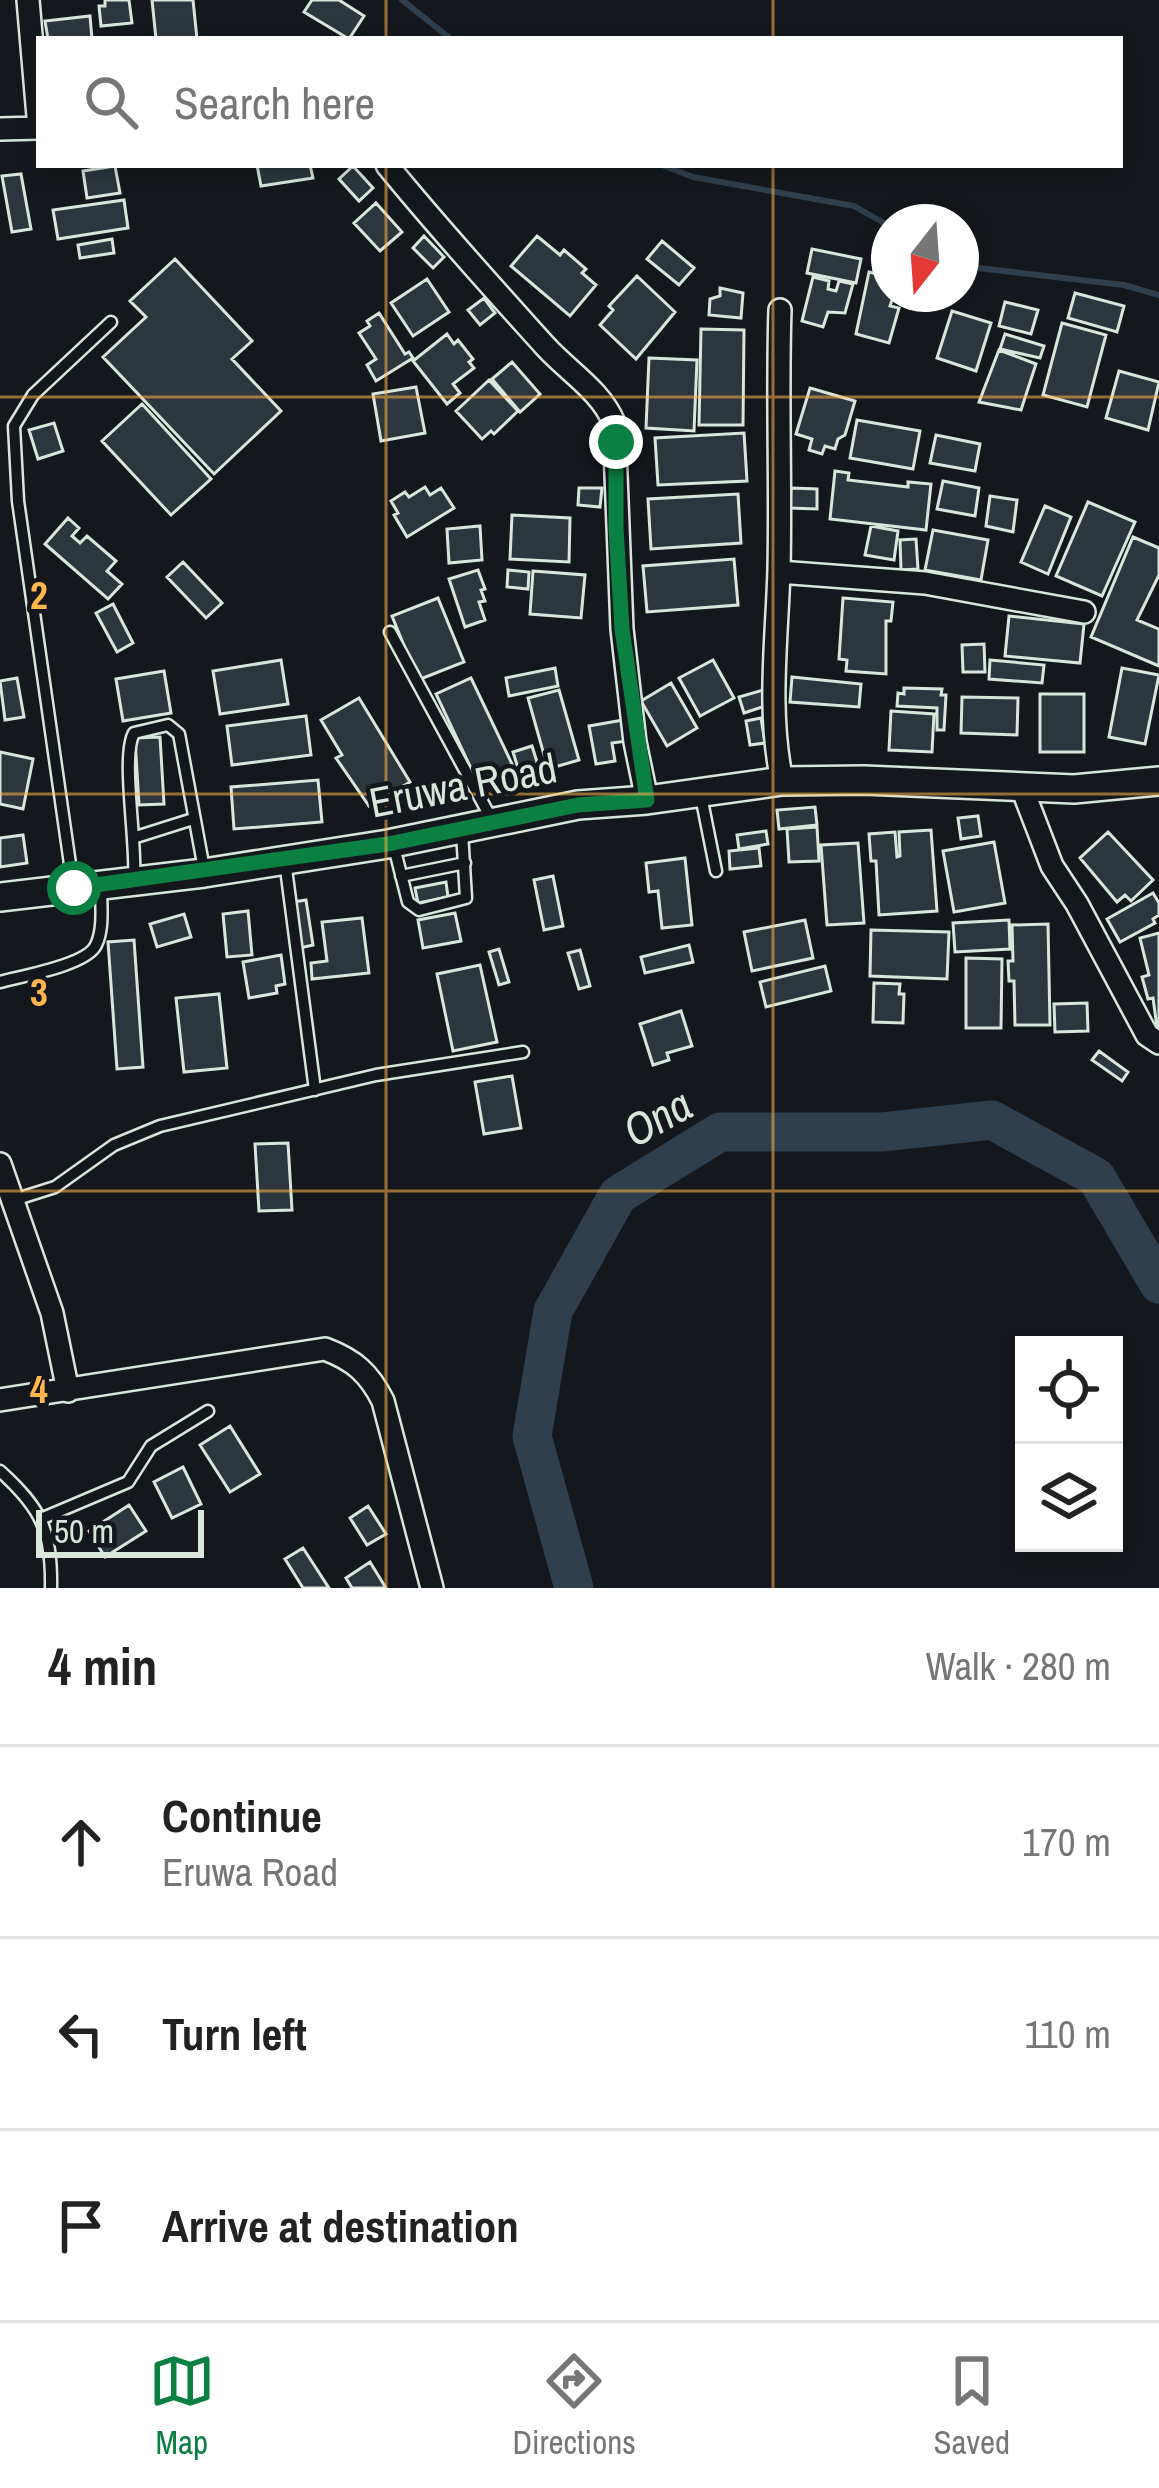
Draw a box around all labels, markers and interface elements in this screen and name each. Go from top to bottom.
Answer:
search box [36,36,1123,168]
icon: search [78,69,144,135]
text: Search here [174,72,375,133]
north arrow [871,204,979,312]
route end [589,415,643,469]
text: 2 [30,569,48,621]
street label: Eruwa Road [365,739,561,831]
route start [47,861,101,915]
text: 3 [30,966,48,1018]
water label: Ona [612,1073,702,1161]
map controls [1015,1336,1123,1552]
button: locate [1015,1336,1123,1444]
text: 4 [30,1363,48,1415]
button: layers [1015,1444,1123,1552]
scale bar [36,1504,204,1557]
text: 50 m [54,1509,114,1553]
text: 4 min [48,1632,157,1701]
text: Walk · 280 m [926,1640,1111,1692]
text: Continue [162,1785,322,1846]
icon: ahead [48,1809,114,1875]
text: 170 m [1022,1816,1111,1868]
text: Eruwa Road [162,1846,338,1898]
icon: left [48,2001,114,2067]
text: Turn left [162,2003,307,2064]
text: 110 m [1024,2008,1111,2060]
icon: arrive [48,2193,114,2259]
text: Arrive at destination [162,2195,519,2256]
tab: Map [149,2348,215,2464]
tab: Directions [512,2348,636,2464]
tab: Saved [933,2348,1010,2464]

